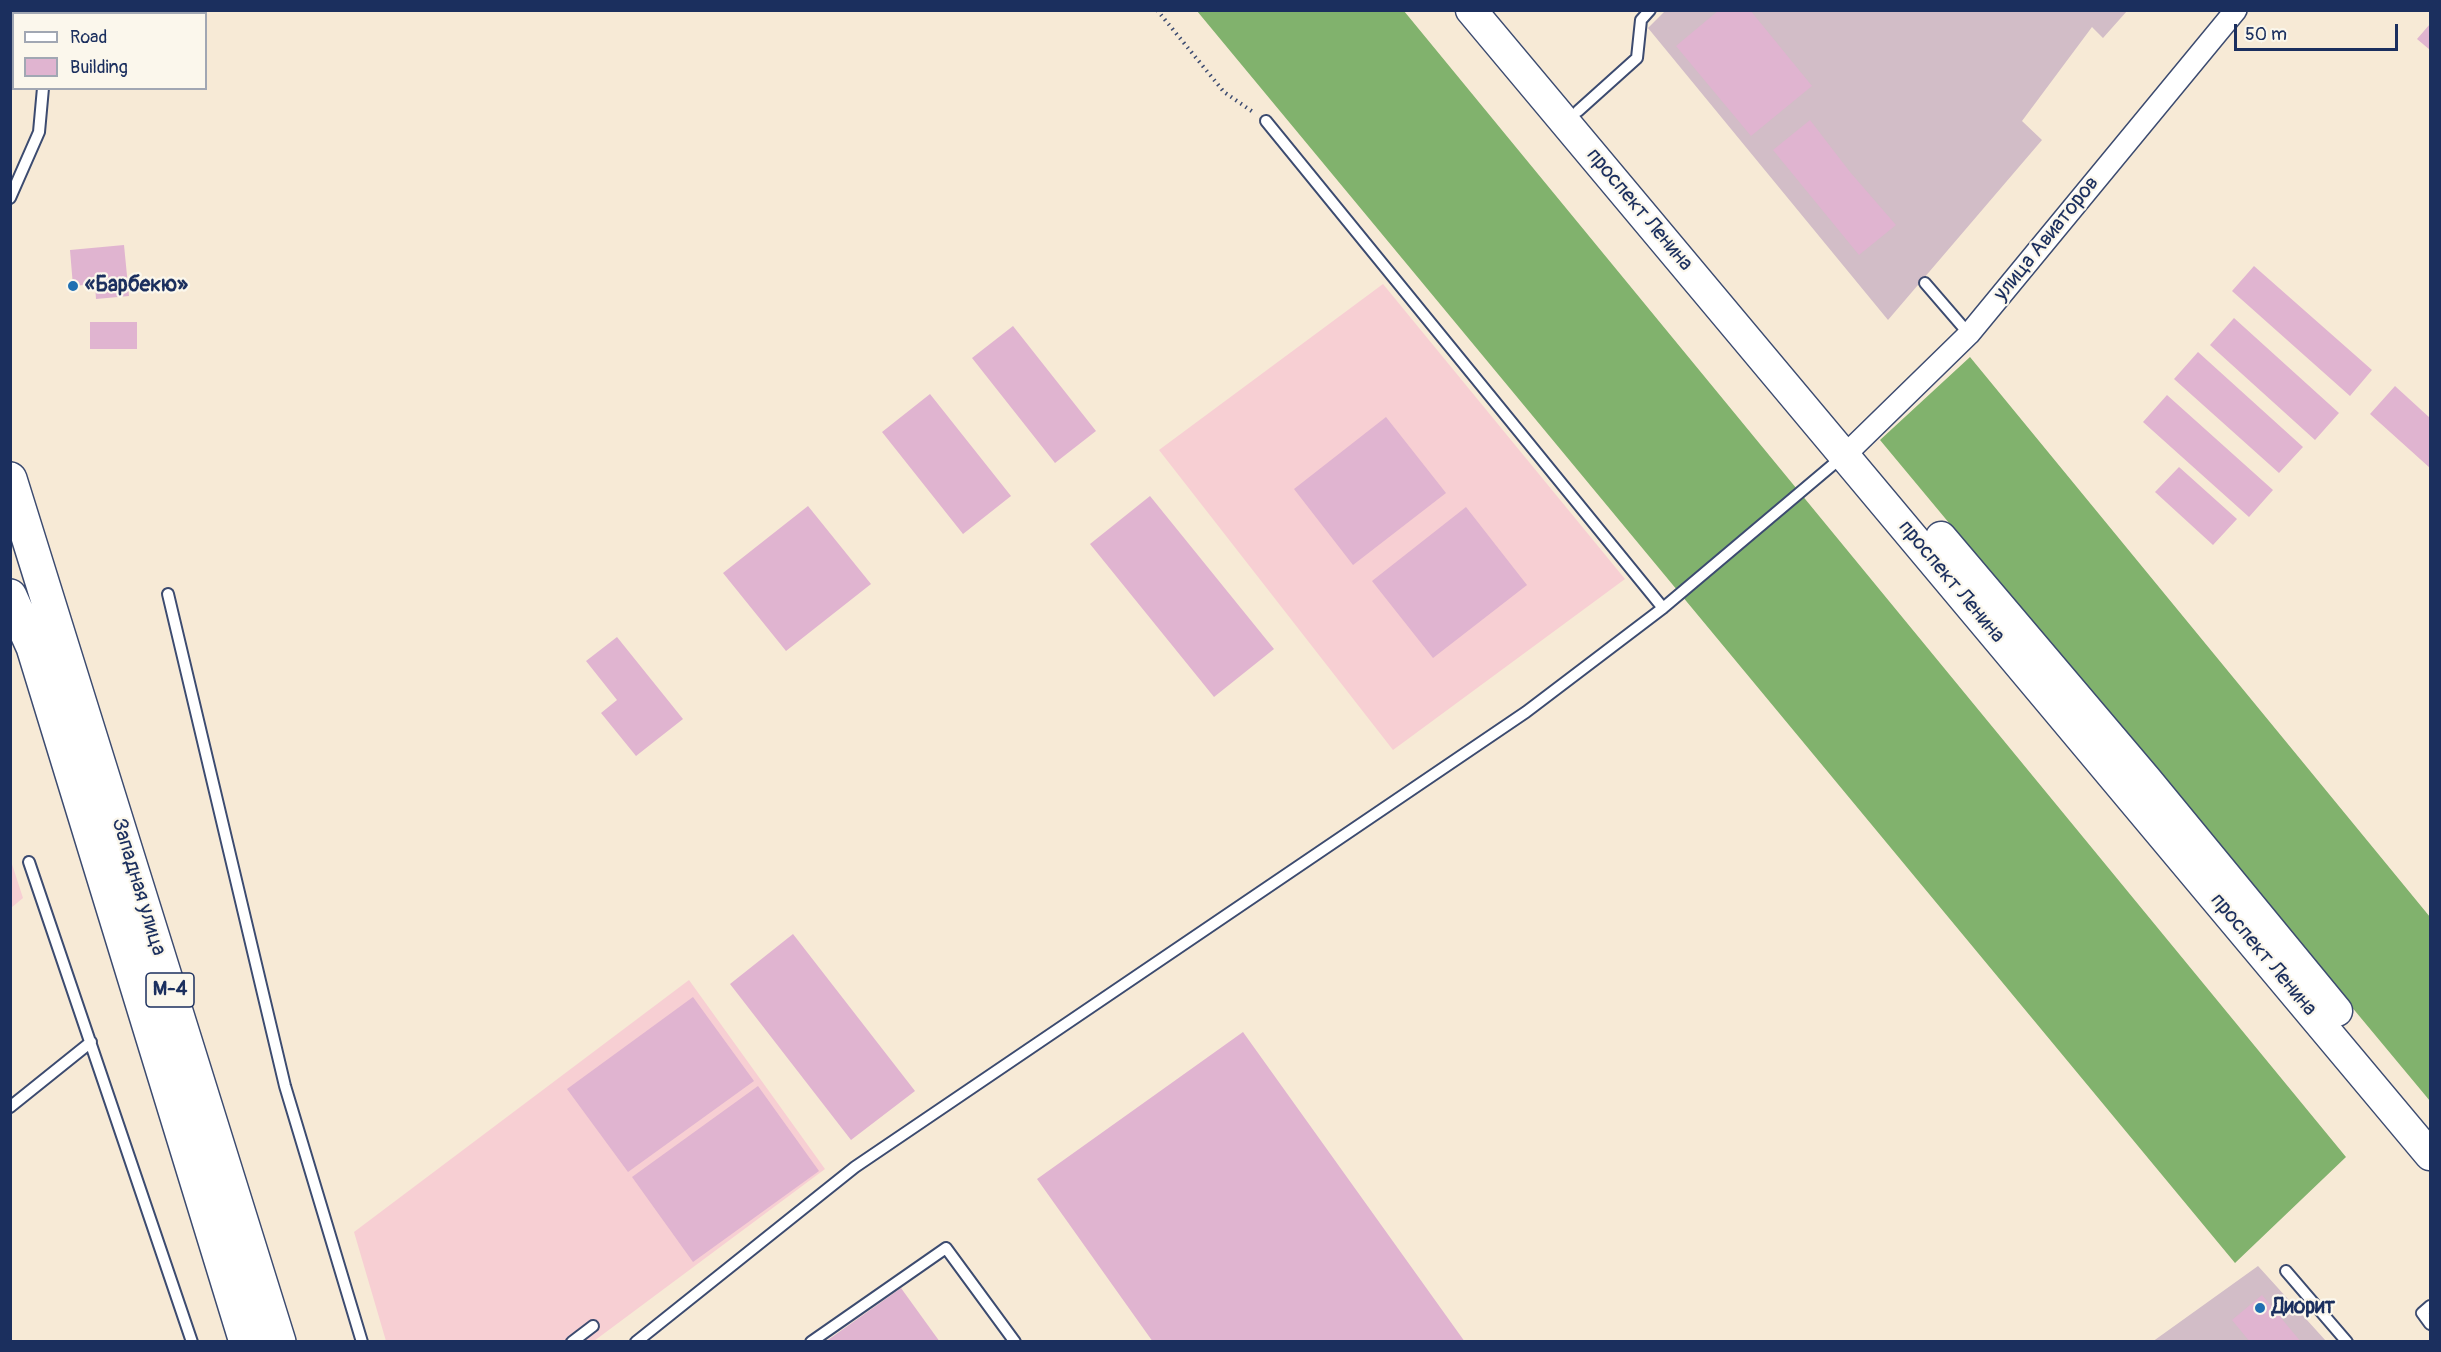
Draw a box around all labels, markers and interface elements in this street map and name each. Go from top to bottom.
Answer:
legend [12,12,207,90]
scale bar [2237,12,2400,50]
text: 50 m [2245,23,2287,46]
text: Road [70,26,107,49]
text: Building [70,56,128,79]
street label: проспект Ленина [1580,143,1698,277]
street label: улица Авиаторов [1989,172,2105,306]
place label: «Барбекю» [85,273,188,299]
marker: «Барбекю» [66,279,80,293]
street label: проспект Ленина [1892,515,2010,649]
street label: Западная улица [105,815,171,959]
street label: проспект Ленина [2204,888,2322,1022]
road number: М-4 [146,973,194,1007]
place label: Диорит [2272,1295,2335,1321]
marker: Диорит [2253,1301,2267,1315]

